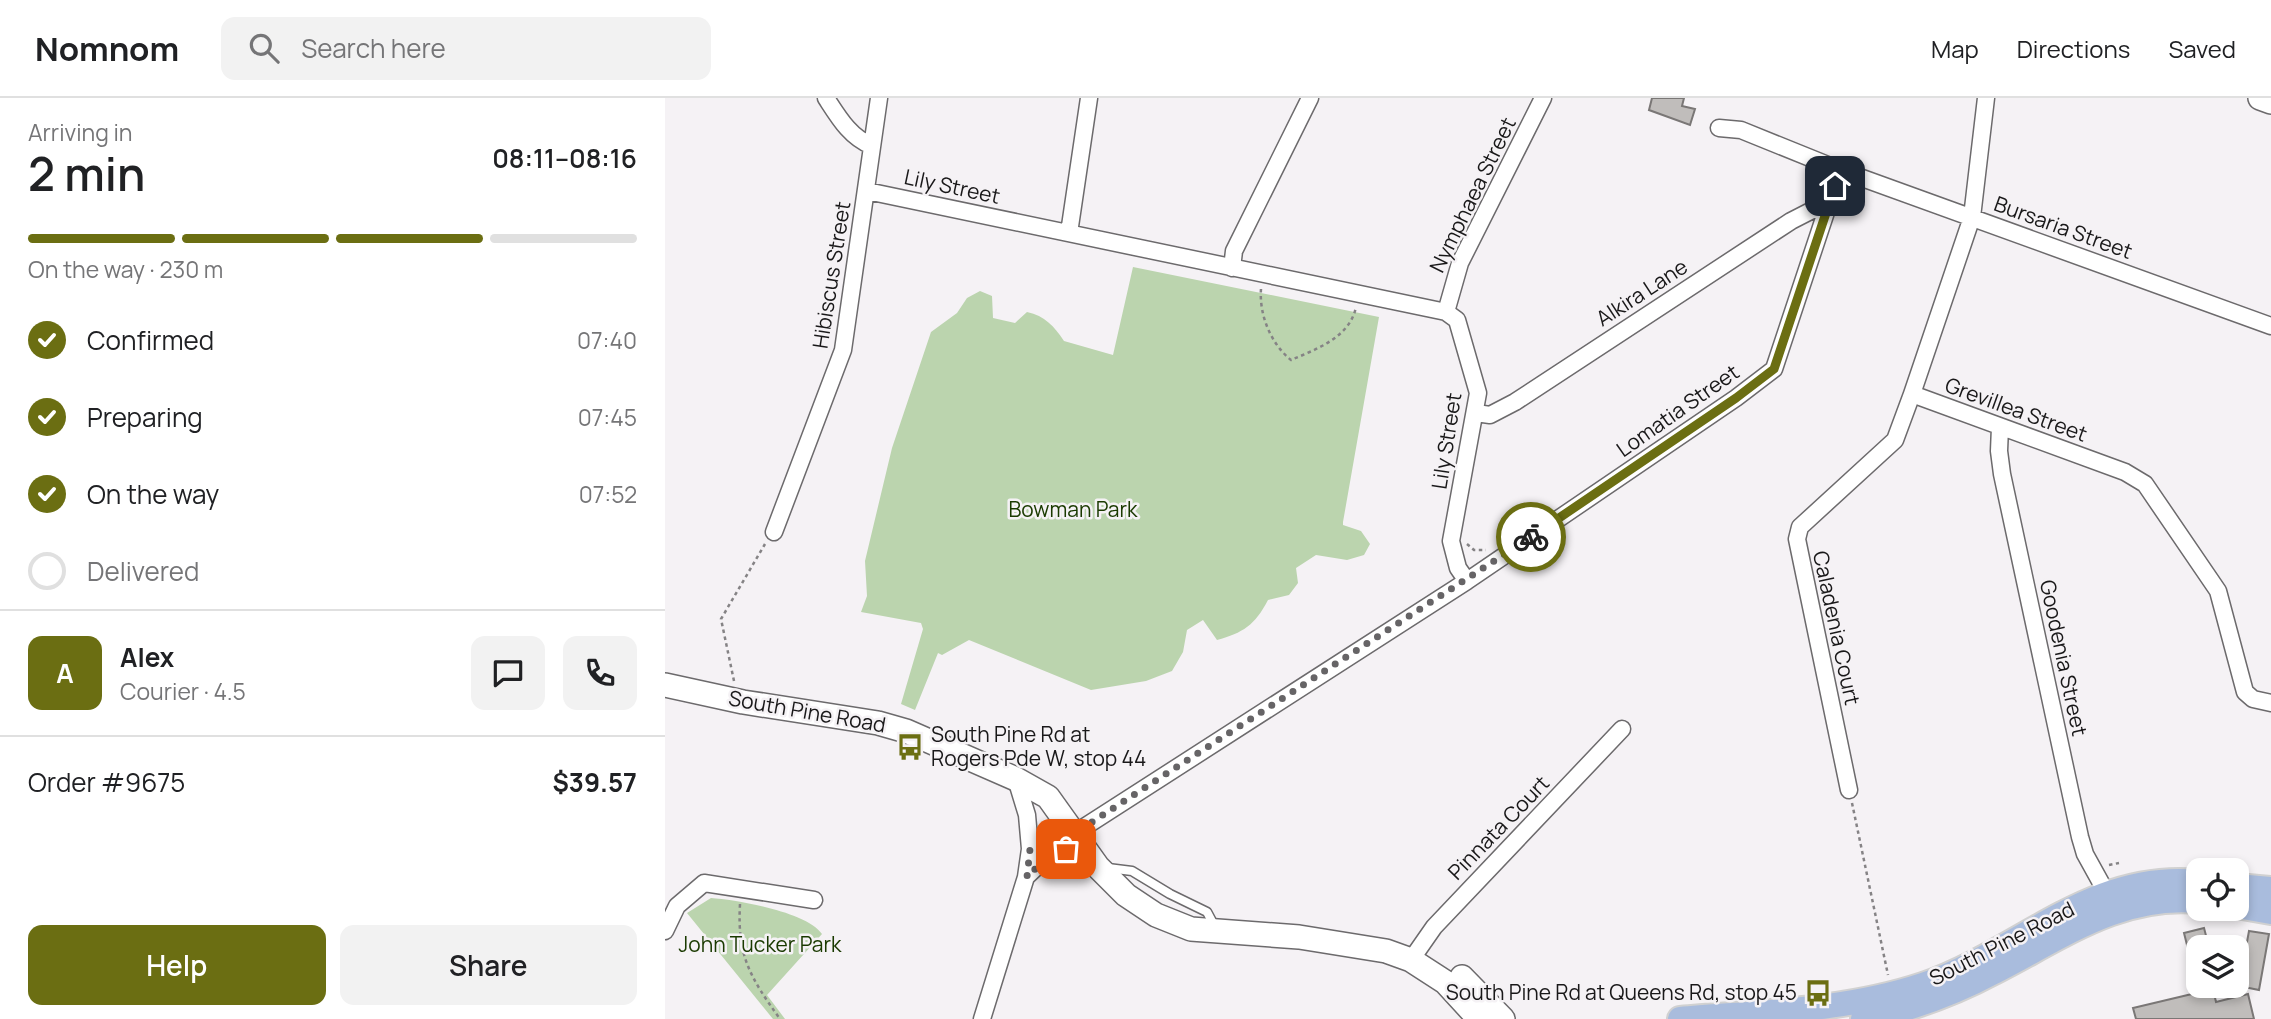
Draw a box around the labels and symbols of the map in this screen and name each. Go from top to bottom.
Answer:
street label: Nymphaea Street [1422,112,1522,277]
pin [1805,156,1865,216]
street label: Lily Street [902,162,1003,210]
street label: Bursaria Street [1990,189,2136,265]
street label: Hibiscus Street [806,199,856,350]
street label: Alkira Lane [1590,252,1693,332]
street label: Lomatia Street [1611,358,1744,463]
street label: Grevillea Street [1942,370,2091,448]
street label: Lily Street [1425,391,1467,491]
park label: Bowman Park [1009,495,1138,523]
courier [1496,502,1566,572]
street label: Caladenia Court [1807,548,1867,707]
street label: Goodenia Street [2034,577,2094,738]
street label: South Pine Road [726,683,888,739]
place label: South Pine Rd at Rogers Pde W, stop 44 [931,720,1146,772]
bus stop icon: South Pine Rd at Rogers Pde W, stop 44 [895,732,925,762]
street label: Pinnata Court [1442,769,1555,885]
pin [1036,819,1096,879]
street label: South Pine Road [1924,895,2079,992]
park label: John Tucker Park [679,930,842,958]
place label: South Pine Rd at Queens Rd, stop 45 [1446,978,1797,1006]
bus stop icon: South Pine Rd at Queens Rd, stop 45 [1803,978,1833,1008]

